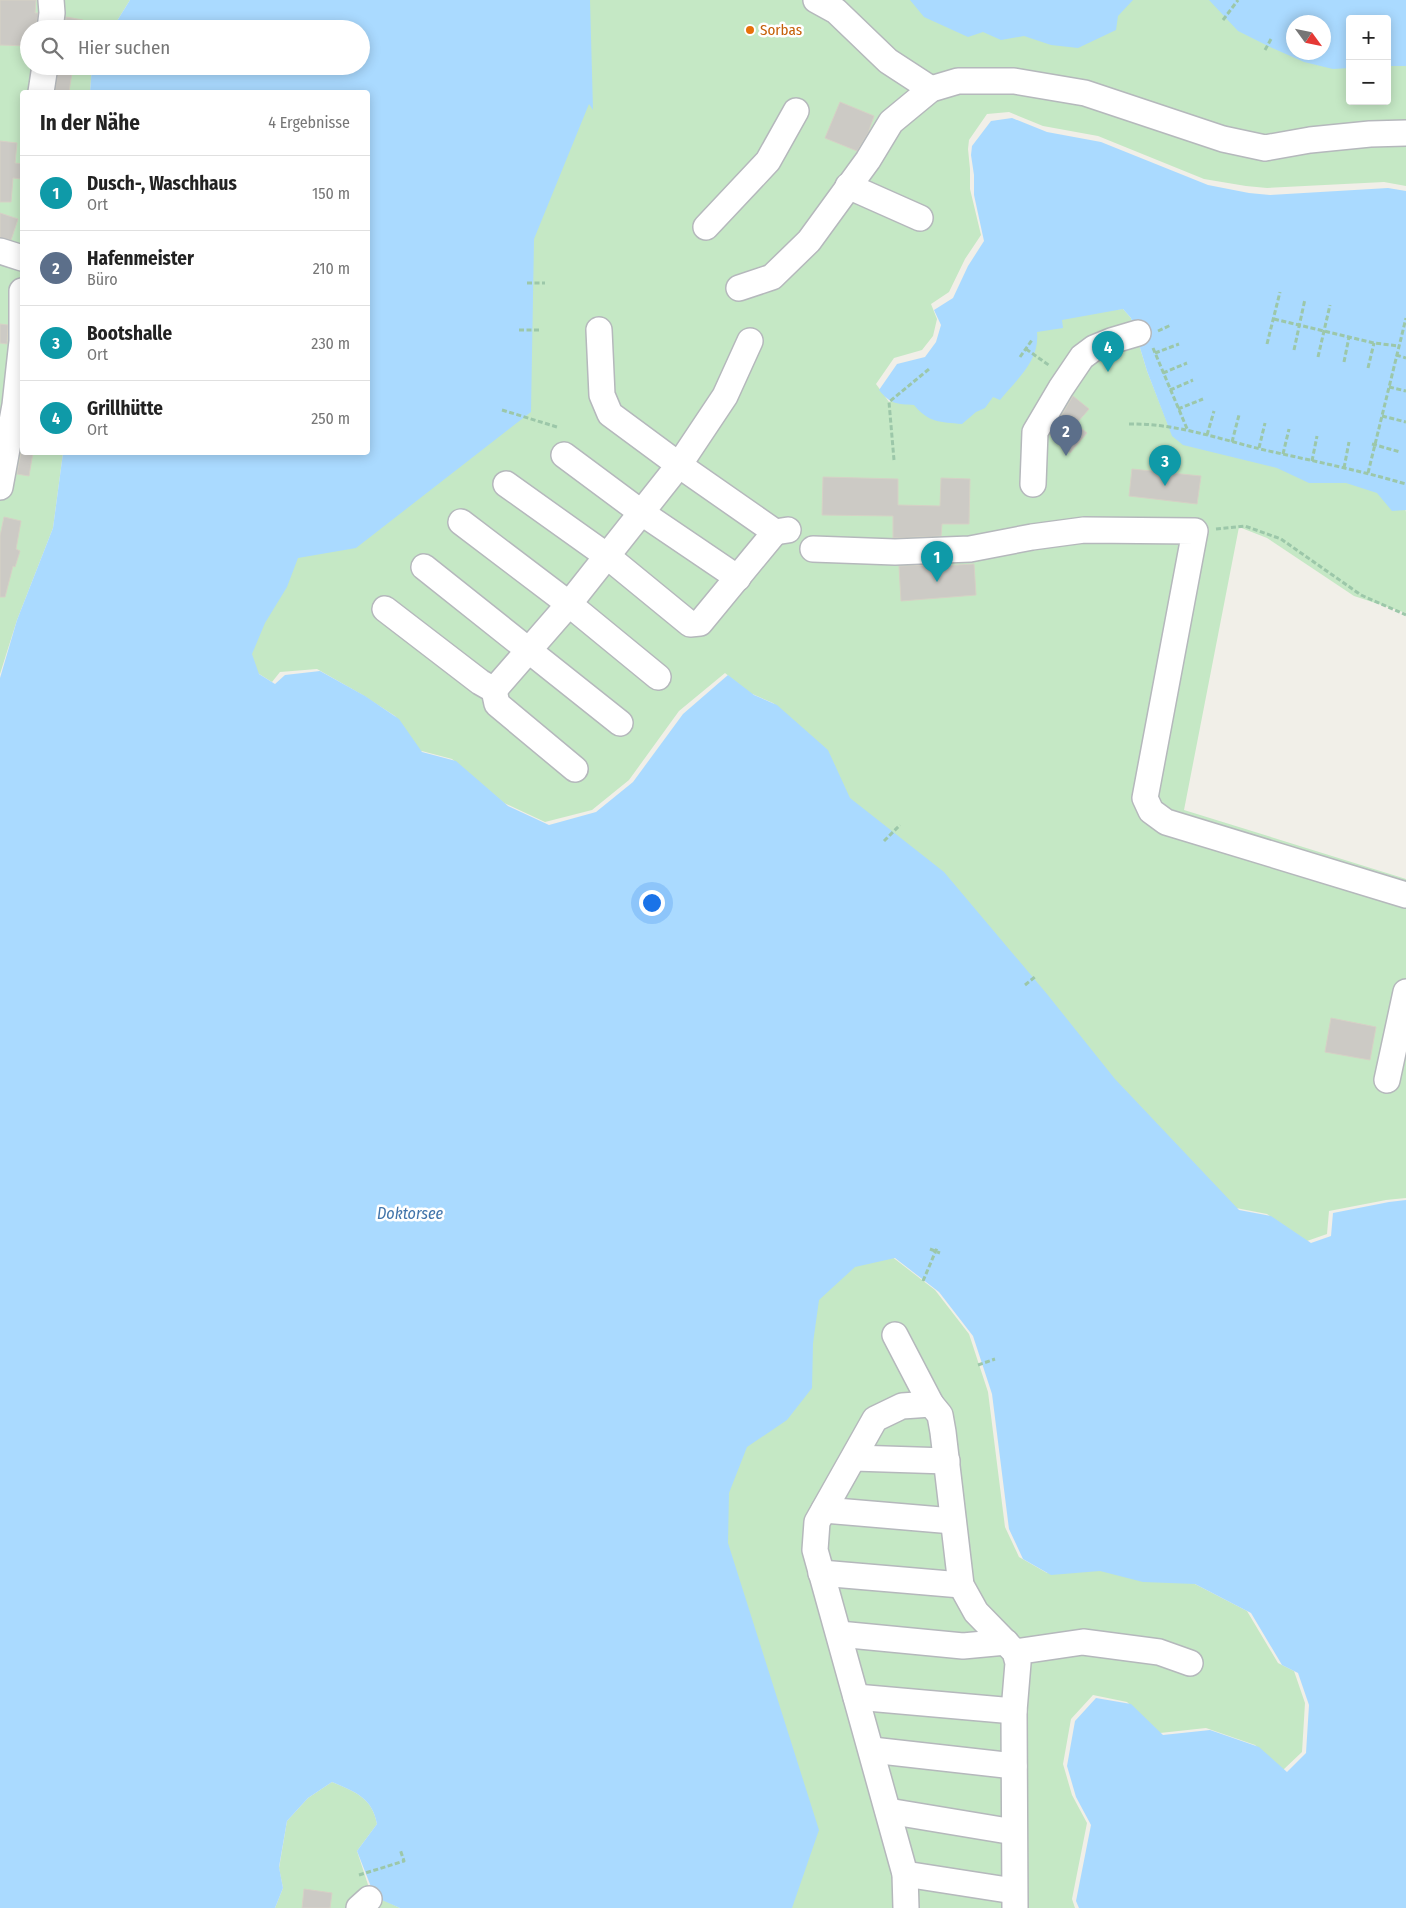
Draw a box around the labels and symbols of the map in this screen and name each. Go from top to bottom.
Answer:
north arrow [1286,15,1331,60]
place label: Sorbas [760,21,802,39]
marker: Sorbas [744,24,756,36]
pin: 4 [1092,331,1124,372]
pin: 2 [1050,415,1082,456]
pin: 3 [1149,445,1181,486]
pin: 1 [921,541,953,582]
your location [639,890,665,916]
water label: Doktorsee [377,1204,443,1223]

